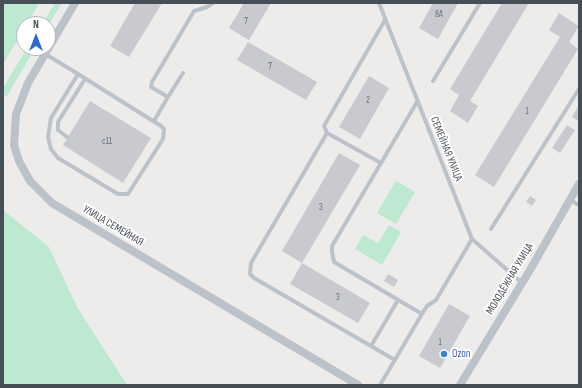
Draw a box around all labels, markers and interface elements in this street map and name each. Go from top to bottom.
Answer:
house number: 8А [435,10,443,20]
north arrow [16,16,56,56]
house number: 7 [244,17,248,27]
text: N [33,18,39,31]
house number: 7 [268,62,272,72]
house number: 2 [366,96,370,106]
house number: 1 [525,107,529,117]
street label: СЕМЕЙНАЯ УЛИЦА [427,115,465,183]
house number: с11 [102,137,112,147]
street label: УЛИЦА СЕМЕЙНАЯ [80,203,146,249]
house number: 3 [319,203,323,213]
street label: МОЛОДЁЖНАЯ УЛИЦА [484,241,536,317]
house number: 3 [336,293,340,303]
house number: 1 [438,338,442,348]
place label: Ozon [452,347,470,361]
marker: Ozon [439,349,449,359]

